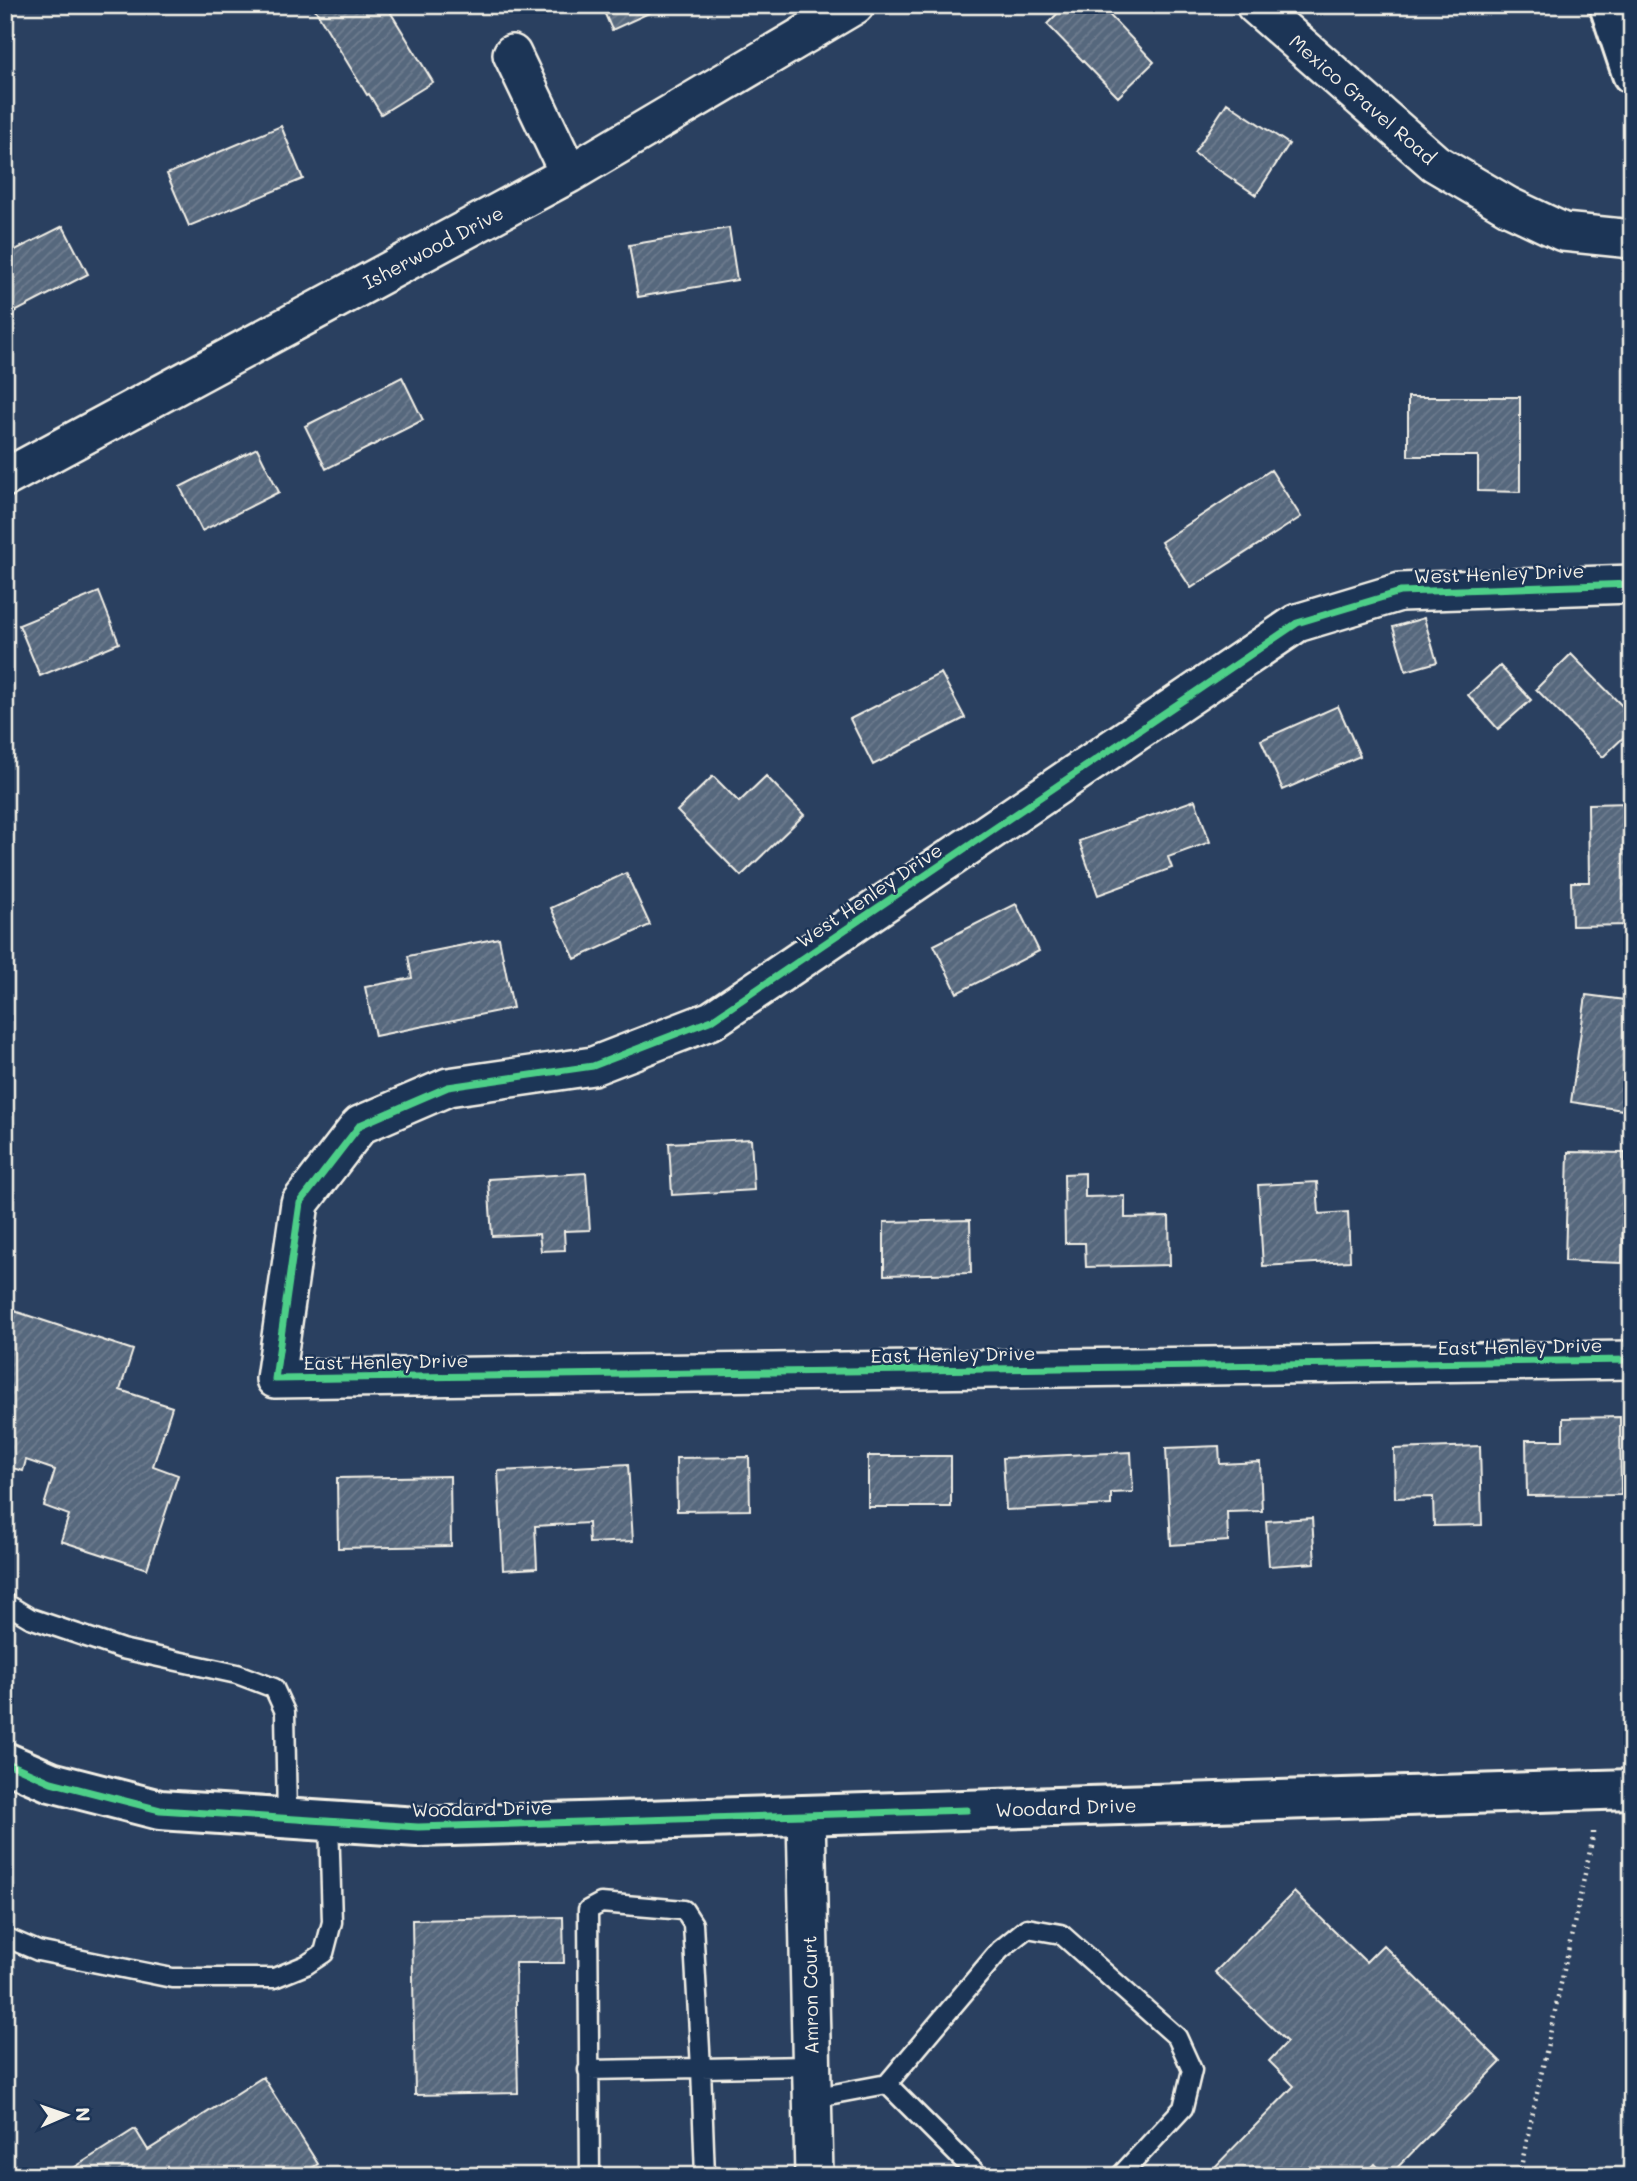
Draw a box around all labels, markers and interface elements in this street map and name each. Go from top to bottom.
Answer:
street label: Mexico Gravel Road [1284,28,1442,170]
street label: Isherwood Drive [359,200,507,294]
street label: West Henley Drive [1413,558,1585,588]
street label: West Henley Drive [791,837,947,953]
street label: East Henley Drive [1437,1332,1603,1360]
street label: East Henley Drive [870,1340,1036,1368]
street label: East Henley Drive [303,1347,469,1375]
street label: Woodard Drive [995,1792,1137,1822]
street label: Woodard Drive [411,1794,553,1822]
street label: Amron Court [796,1935,824,2055]
north arrow [32,2080,102,2150]
text: N [71,2107,96,2122]

